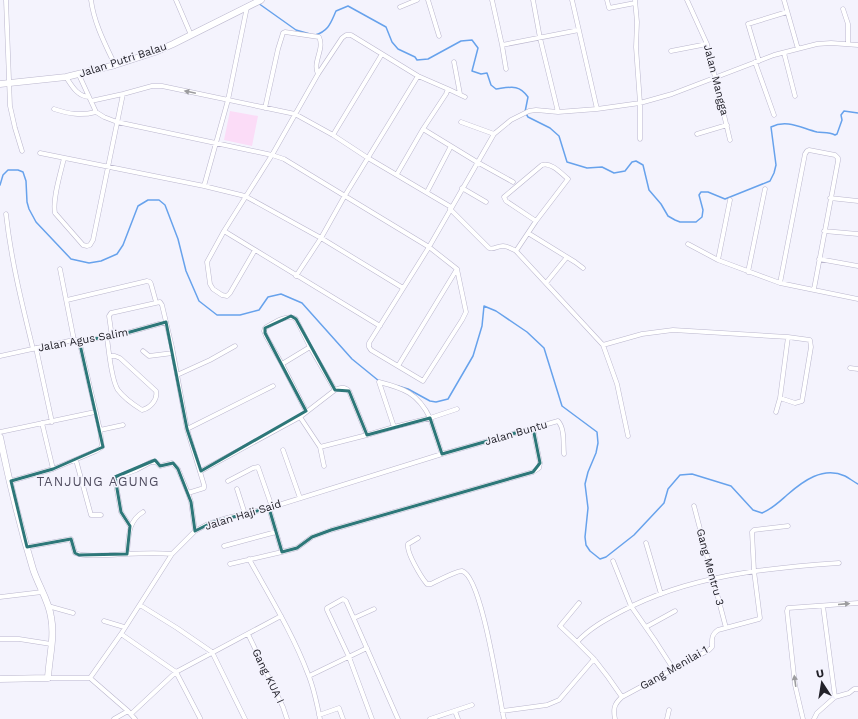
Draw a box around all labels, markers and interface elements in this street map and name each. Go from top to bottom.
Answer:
street label: Jalan Putri Balau [77,40,169,80]
street label: Jalan Mangga [701,43,731,117]
one-way arrow [184,89,196,95]
street label: Jalan Agus Salim [37,326,129,354]
street label: Jalan Buntu [483,418,549,448]
district label: TANJUNG AGUNG [36,474,160,489]
street label: Jalan Haji Said [203,497,283,533]
street label: Gang Mentru 3 [693,527,727,607]
one-way arrow [838,601,850,608]
street label: Gang Menilai 1 [638,643,710,693]
street label: Gang KUA I [249,647,287,705]
north arrow [802,663,842,703]
text: U [815,666,825,681]
one-way arrow [792,675,798,687]

